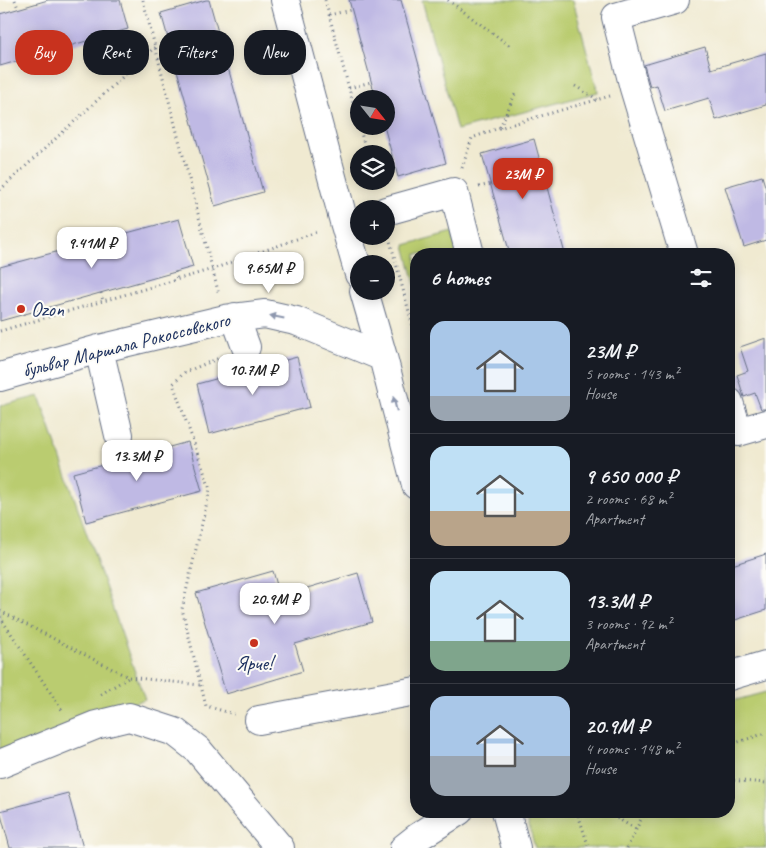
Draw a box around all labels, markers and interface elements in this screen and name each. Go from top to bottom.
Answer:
chip: Buy [15,30,73,75]
chip: Rent [83,30,149,75]
chip: Filters [159,30,234,75]
chip: New [244,30,306,75]
north arrow [350,90,395,135]
map controls [350,90,395,300]
button: layers [350,145,395,190]
pin: 23M ₽ [488,158,558,200]
text: 23M ₽ [504,164,542,184]
button: + [350,200,395,245]
pin: 9.41M ₽ [46,226,138,269]
text: 9.41M ₽ [68,233,116,253]
pin: 9.65M ₽ [223,252,315,294]
button: − [350,255,395,300]
text: 9.65M ₽ [245,258,293,278]
icon: filters [687,264,715,292]
text: 6 homes [430,265,490,291]
place label: Ozon [31,297,65,322]
marker: Ozon [15,303,27,315]
street label: бульвар Маршала Рокоссовского [20,307,233,383]
one-way arrow [269,313,284,321]
text: 23M ₽ [585,338,635,364]
icon: home [470,341,530,401]
pin: 10.7M ₽ [207,354,299,396]
text: 10.7M ₽ [229,360,277,380]
text: 5 rooms · 143 m² [585,364,679,384]
text: House [585,384,616,404]
one-way arrow [391,396,399,411]
pin: 13.3M ₽ [91,440,183,482]
text: 13.3M ₽ [113,446,161,466]
text: 9 650 000 ₽ [585,463,677,489]
icon: home [470,466,530,526]
text: 2 rooms · 68 m² [585,489,671,509]
text: Apartment [585,509,644,529]
pin: 20.9M ₽ [229,582,321,625]
text: 13.3M ₽ [585,588,649,614]
text: 20.9M ₽ [251,589,299,609]
icon: home [470,591,530,651]
text: 3 rooms · 92 m² [585,614,671,634]
text: Apartment [585,634,644,654]
marker: Ярче! [248,637,260,649]
place label: Ярче! [236,651,276,676]
text: 20.9M ₽ [585,713,649,739]
icon: home [470,716,530,776]
text: 4 rooms · 148 m² [585,739,679,759]
text: House [585,759,616,779]

